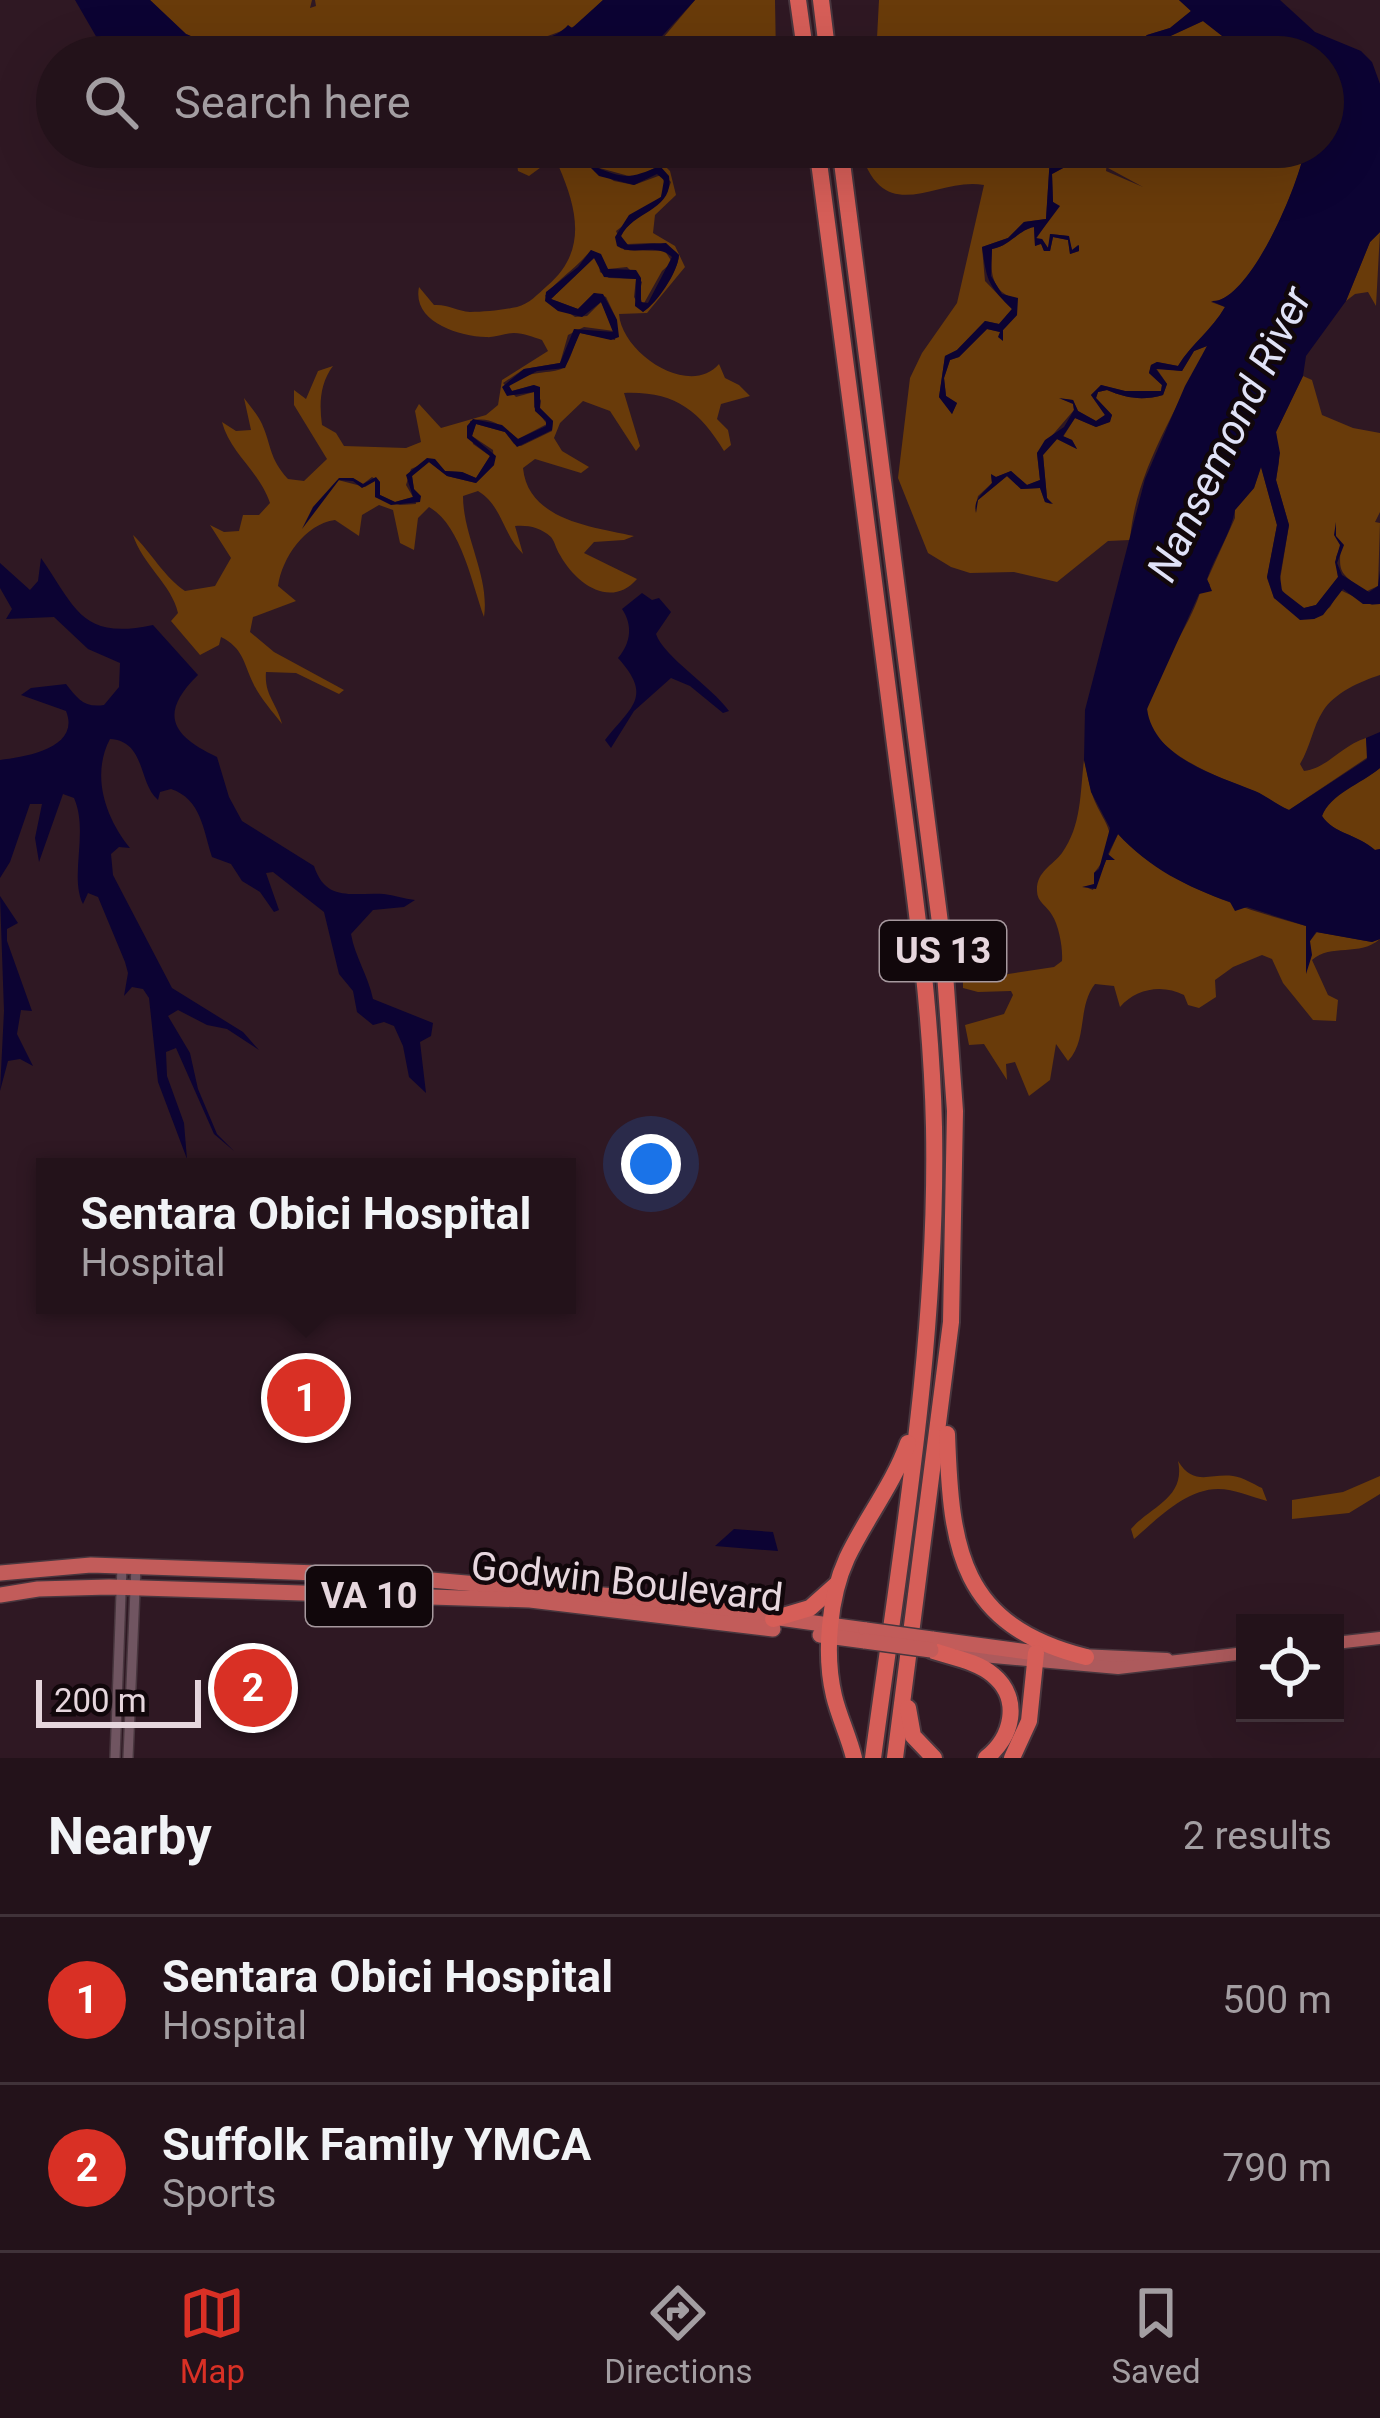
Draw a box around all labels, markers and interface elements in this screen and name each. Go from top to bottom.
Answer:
search box [36,36,1344,168]
icon: search [78,69,144,135]
text: Search here [174,76,411,129]
water label: Nansemond River [1137,278,1322,589]
road number: US 13 [880,921,1006,981]
your location [621,1134,681,1194]
popup [36,1158,576,1314]
text: Sentara Obici Hospital [80,1187,532,1240]
text: Hospital [80,1240,225,1286]
pin: 1 [267,1353,345,1443]
street label: Godwin Boulevard [469,1543,785,1621]
road number: VA 10 [306,1566,432,1626]
map controls [1236,1614,1344,1722]
button: locate [1236,1614,1344,1722]
pin: 2 [214,1643,292,1733]
scale bar [36,1674,201,1727]
text: 200 m [54,1681,147,1720]
text: Nearby [48,1807,212,1866]
text: 2 results [1183,1813,1332,1859]
text: Sentara Obici Hospital [162,1950,613,2003]
text: 1 [76,1977,98,2023]
text: 500 m [1222,1977,1332,2023]
text: Hospital [162,2003,307,2049]
text: Suffolk Family YMCA [162,2118,591,2171]
text: 2 [76,2145,98,2191]
text: 790 m [1222,2145,1332,2191]
text: Sports [162,2171,276,2217]
tab: Map [179,2280,245,2391]
tab: Directions [604,2280,753,2391]
tab: Saved [1111,2280,1201,2391]

